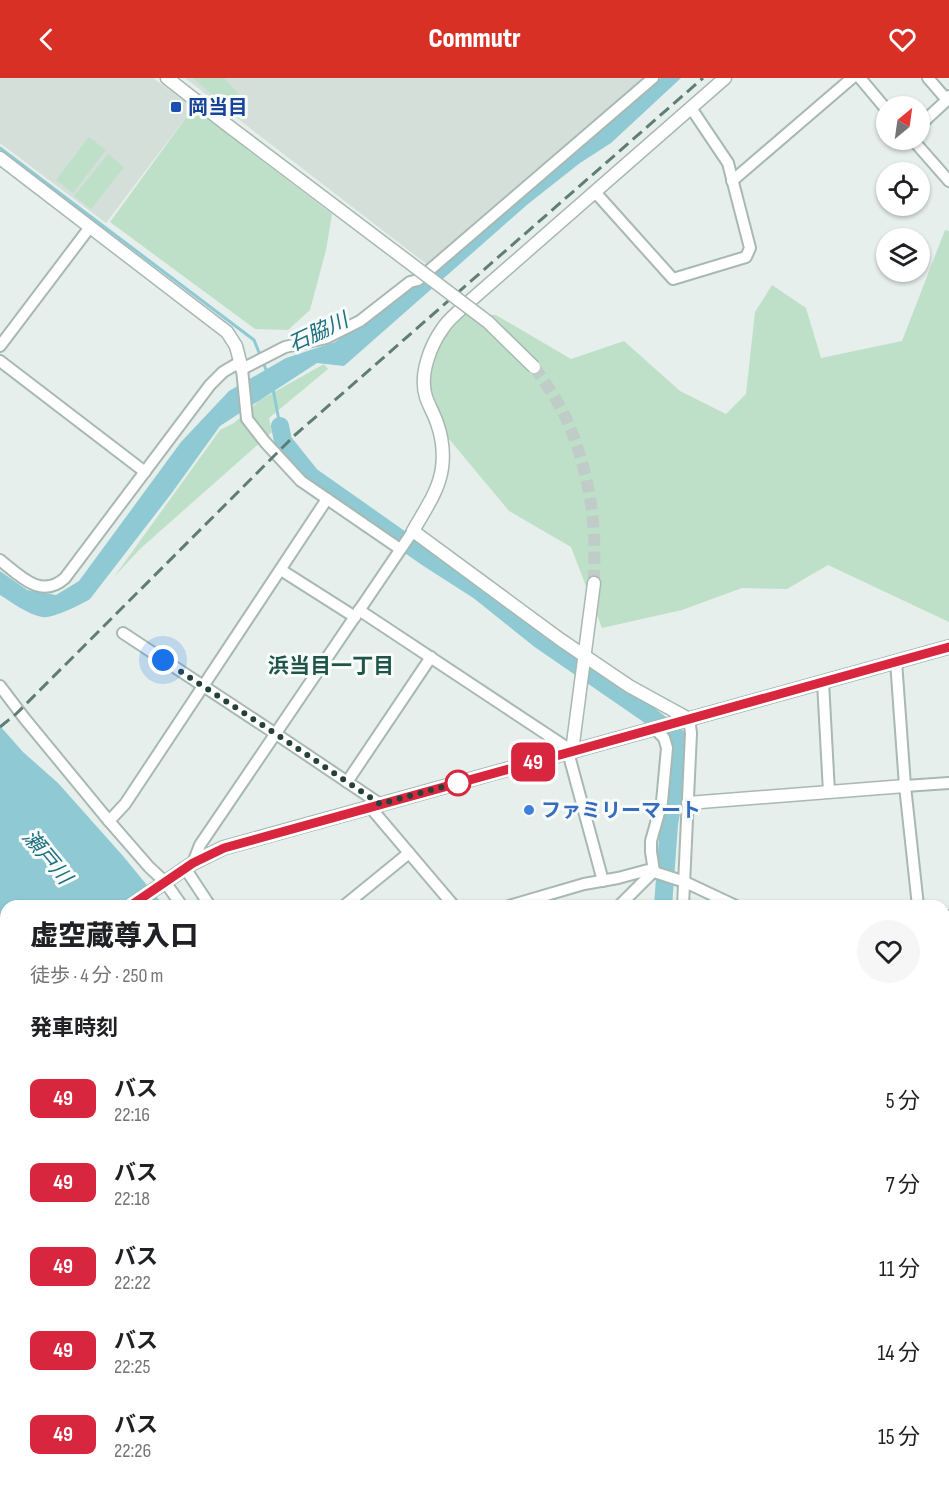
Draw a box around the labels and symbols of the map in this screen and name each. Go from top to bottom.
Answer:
place label: 岡当目 [188,96,248,120]
north arrow [876,96,930,150]
marker: 岡当目 [169,100,183,114]
water label: 石脇川 [284,307,354,357]
your location [148,645,178,675]
district label: 浜当目一丁目 [268,654,394,679]
line badge: 49 [506,742,560,782]
unlabelled marker [445,770,471,796]
place label: ファミリーマート [541,799,701,823]
marker: ファミリーマート [522,803,536,817]
water label: 瀬戸川 [17,825,78,891]

